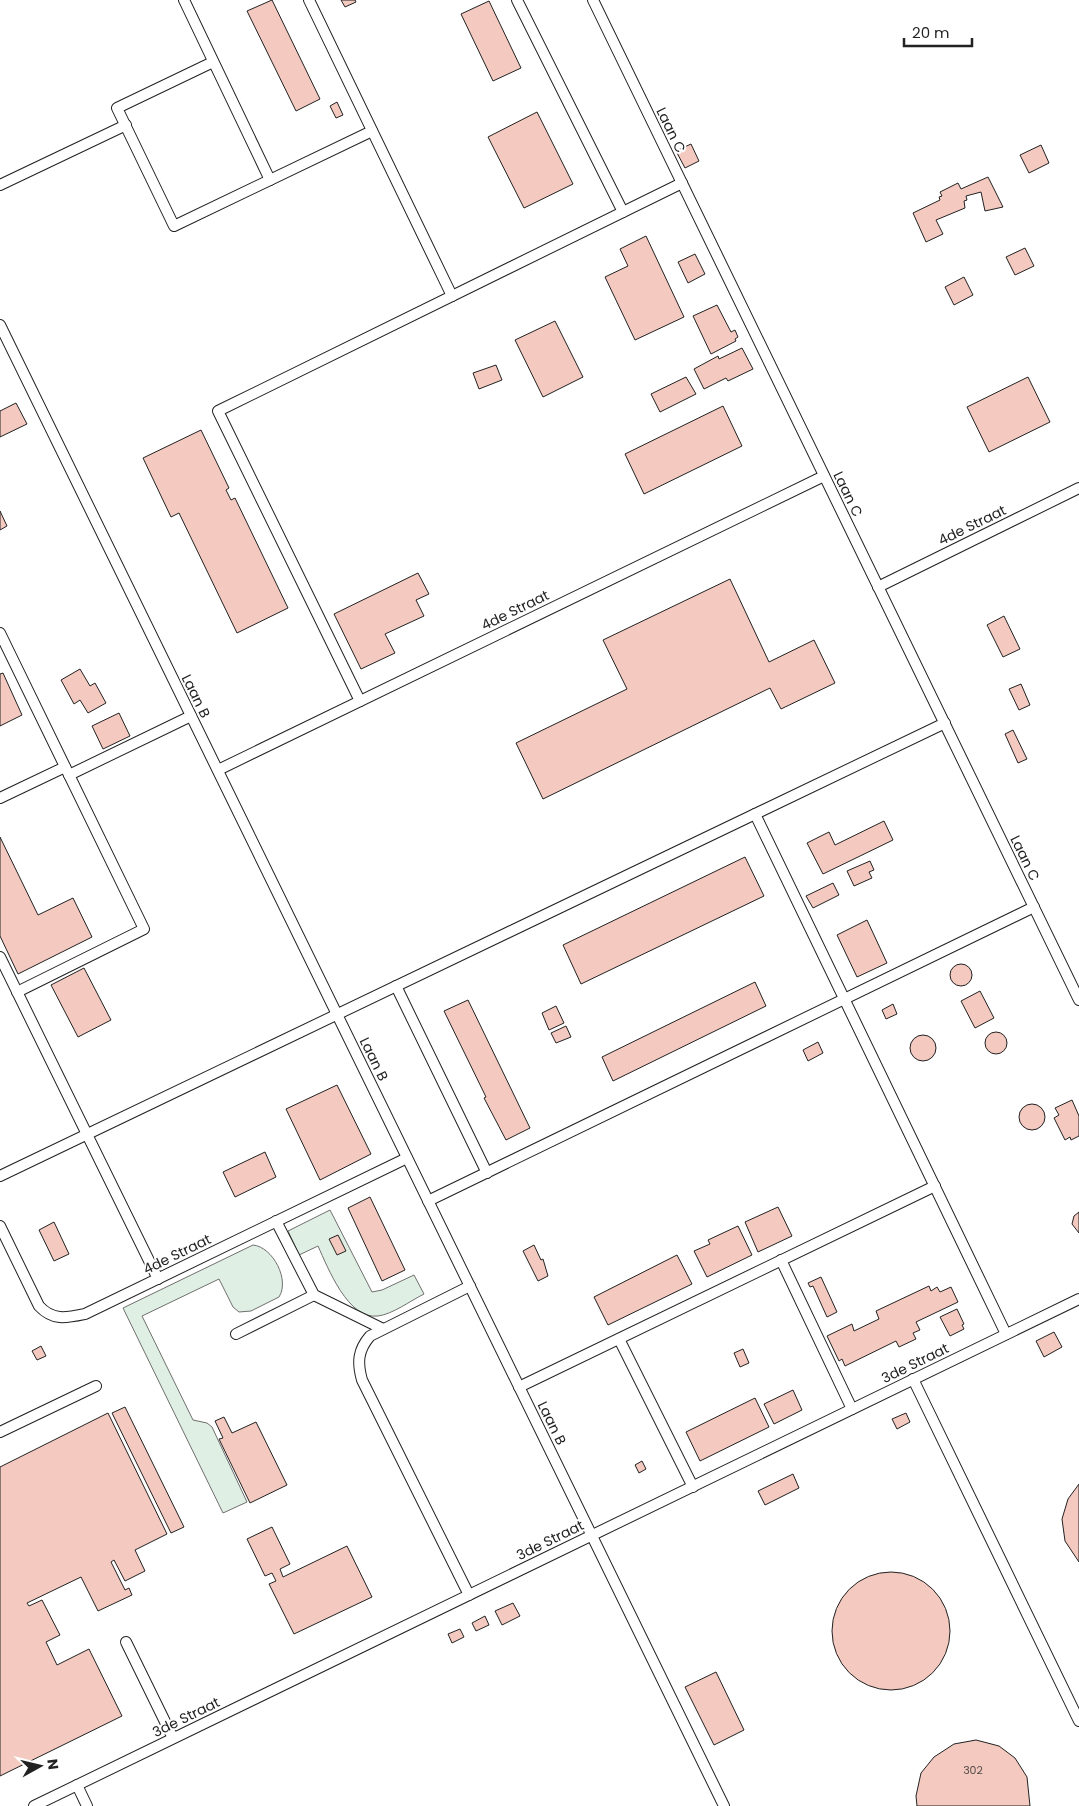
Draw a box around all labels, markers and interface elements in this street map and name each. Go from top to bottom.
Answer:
scale bar [904,15,972,47]
text: 20 m [912,22,950,43]
street label: Laan C [651,104,691,156]
street label: Laan C [828,468,868,520]
street label: 4de Straat [935,500,1009,550]
street label: 4de Straat [478,585,552,635]
street label: Laan B [177,671,215,721]
street label: Laan C [1005,832,1045,884]
street label: Laan B [355,1034,393,1084]
street label: 4de Straat [140,1229,214,1279]
street label: 3de Straat [878,1338,952,1388]
street label: Laan B [533,1398,571,1448]
street label: 3de Straat [513,1515,587,1565]
street label: 3de Straat [149,1692,223,1742]
north arrow [15,1741,65,1791]
text: N [42,1758,64,1771]
house number: 302 [963,1762,983,1778]

